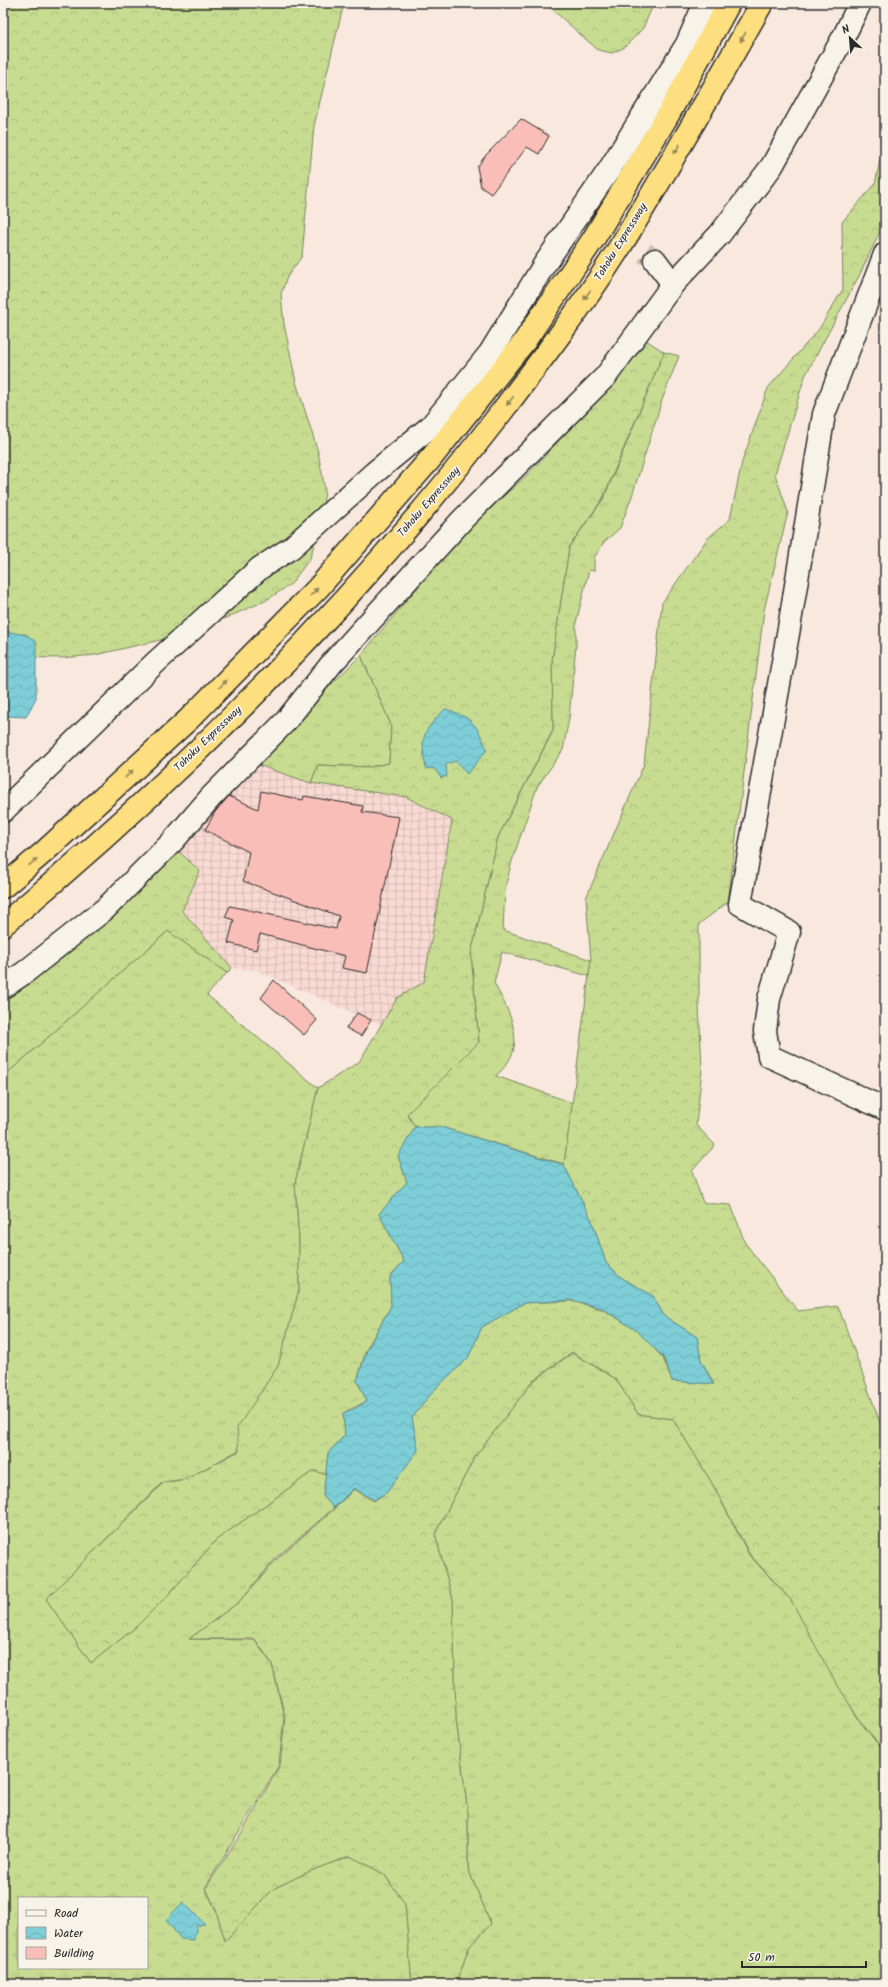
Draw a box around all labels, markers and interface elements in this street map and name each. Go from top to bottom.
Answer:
north arrow [830,18,870,58]
text: N [839,20,853,40]
one-way arrow [739,31,746,43]
one-way arrow [674,143,681,155]
street label: Tohoku Expressway [590,199,653,284]
one-way arrow [583,290,591,301]
one-way arrow [506,395,515,406]
street label: Tohoku Expressway [393,462,465,541]
one-way arrow [309,587,319,597]
one-way arrow [218,679,228,689]
street label: Tohoku Expressway [170,701,247,776]
one-way arrow [124,770,134,779]
one-way arrow [28,857,38,866]
legend [18,1897,148,1969]
text: Road [54,1904,79,1923]
text: Water [54,1924,84,1943]
scale bar [742,1943,866,1969]
text: Building [54,1944,94,1963]
text: 50 m [748,1948,775,1967]

